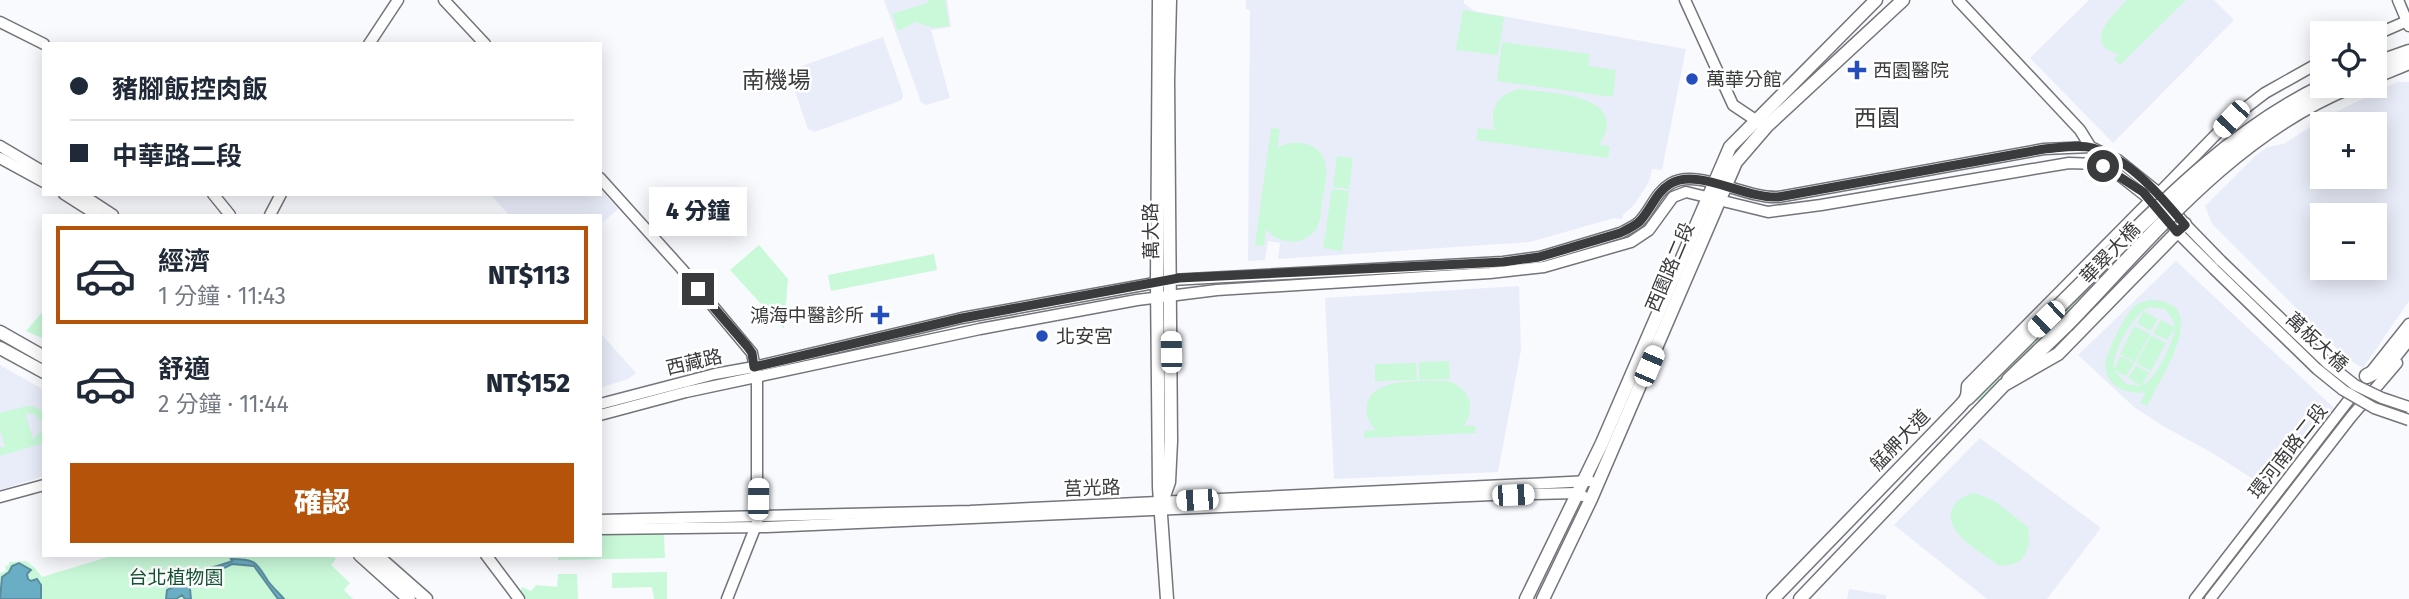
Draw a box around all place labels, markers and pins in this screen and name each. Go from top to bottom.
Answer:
place label: 西園醫院 [1873,59,1949,82]
marker: 西園醫院 [1847,60,1867,80]
place label: 萬華分館 [1706,68,1782,91]
marker: 萬華分館 [1684,71,1700,87]
place label: 鴻海中醫診所 [750,304,864,327]
marker: 鴻海中醫診所 [870,305,890,325]
place label: 北安宮 [1056,325,1113,348]
marker: 北安宮 [1034,328,1050,344]

